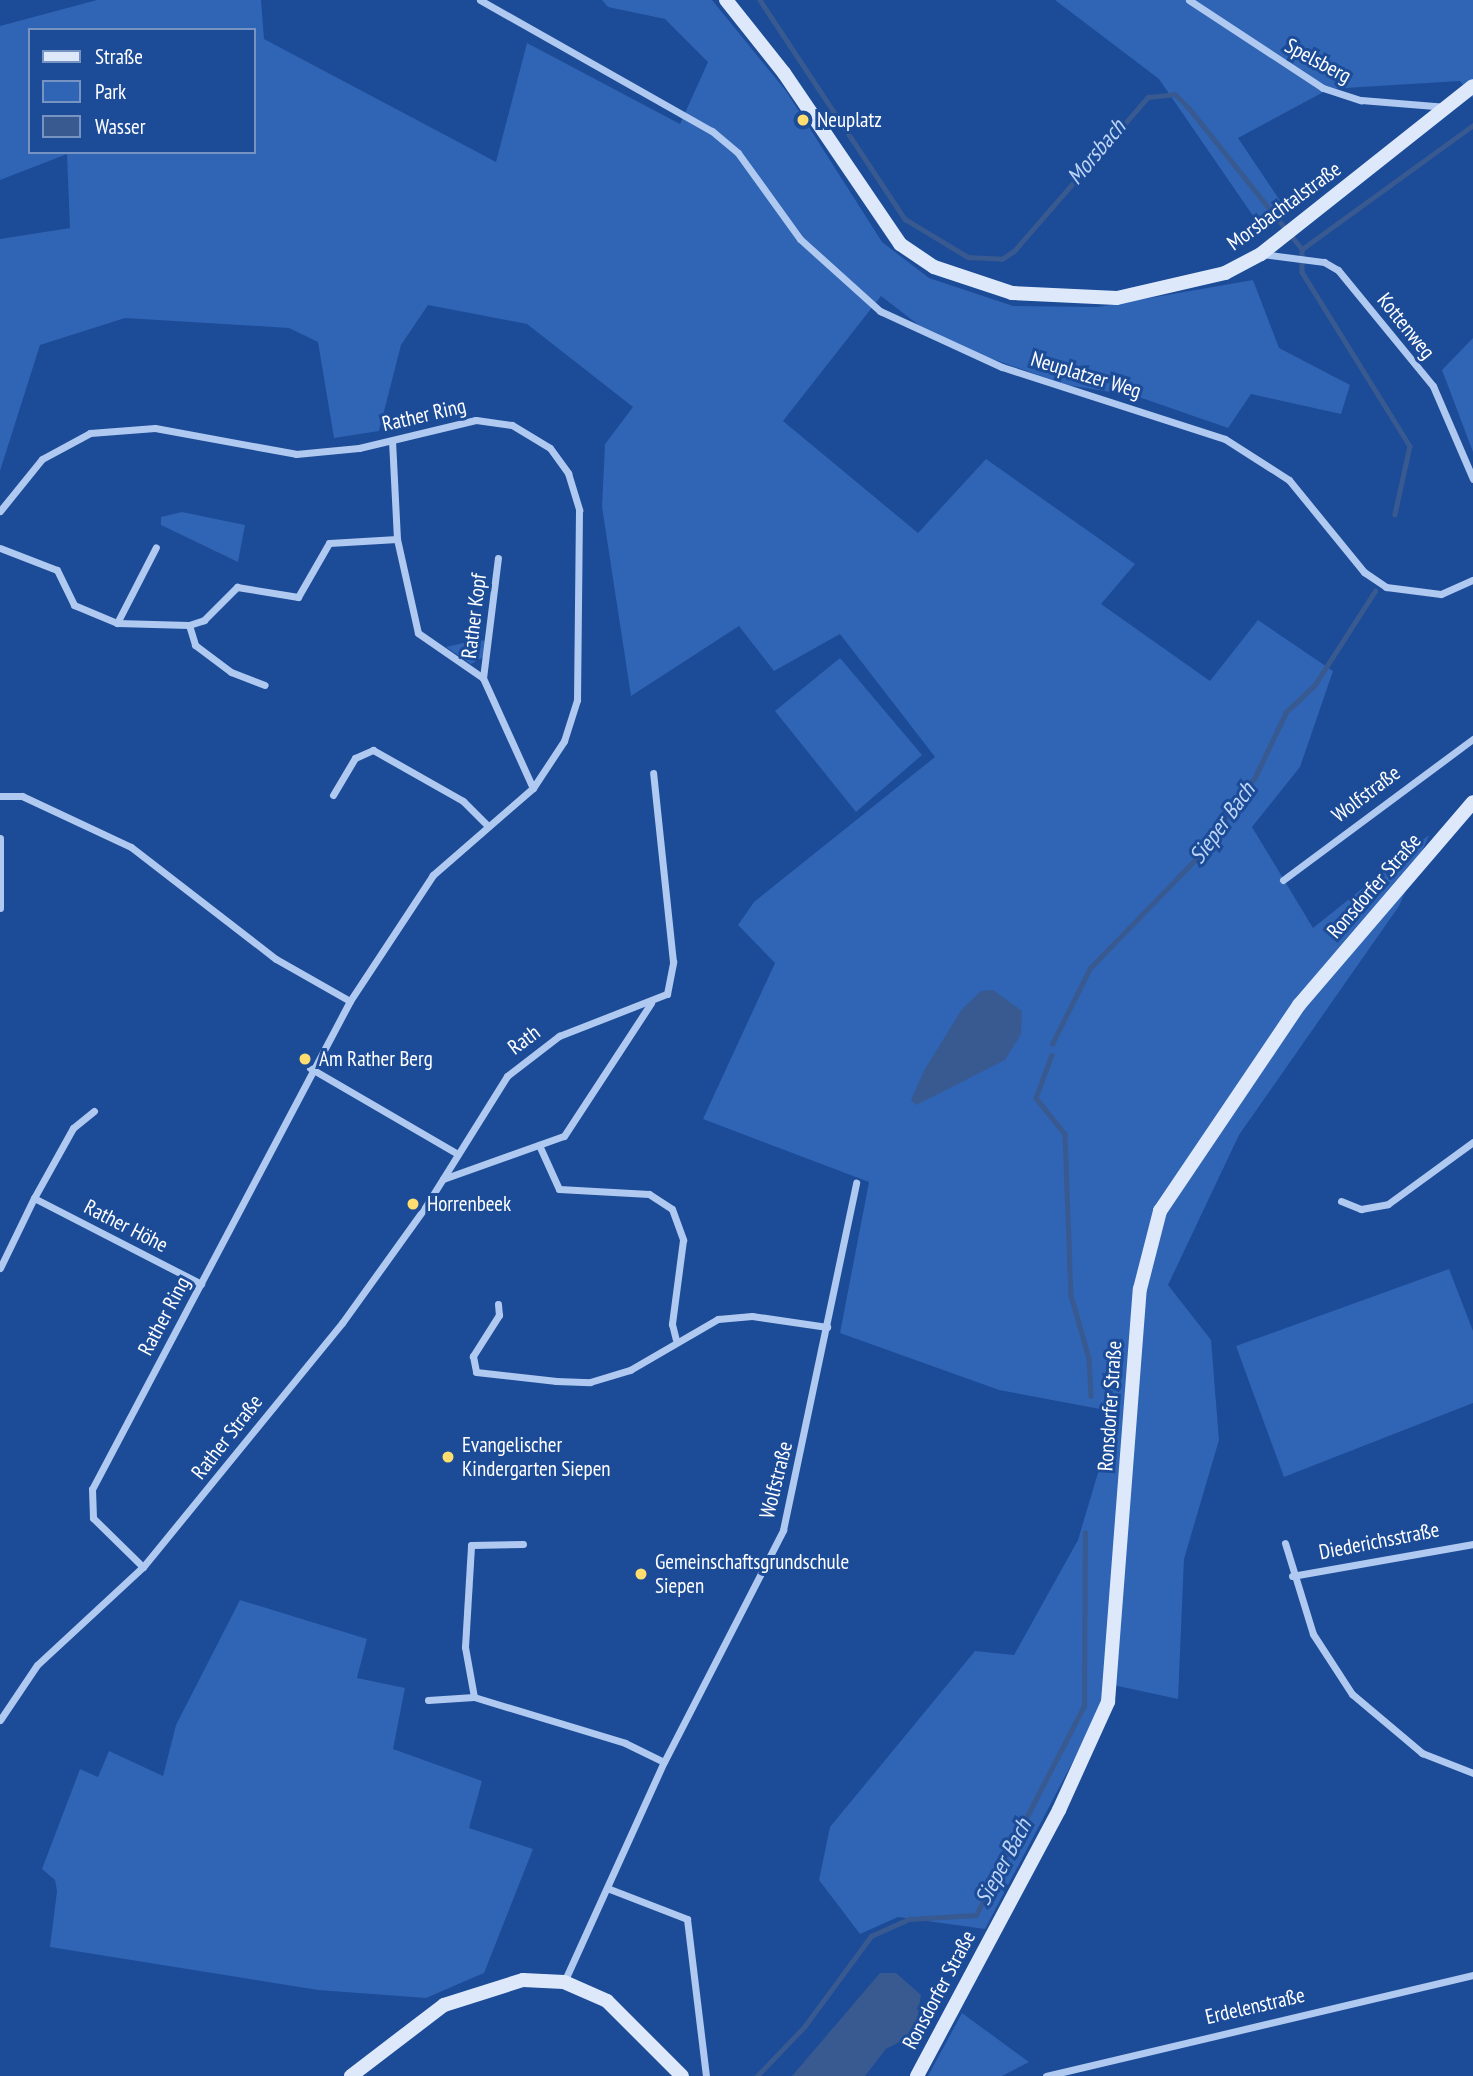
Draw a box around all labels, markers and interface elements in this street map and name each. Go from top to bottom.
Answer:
legend [28,28,256,154]
street label: Spelsberg [1281,33,1355,89]
text: Straße [95,43,143,70]
text: Park [95,78,126,105]
place label: Neuplatz [817,107,882,133]
marker: Neuplatz [795,112,811,128]
text: Wasser [95,113,145,140]
water label: Morsbach [1061,114,1131,190]
street label: Morsbachtalstraße [1222,156,1346,256]
street label: Kottenweg [1372,288,1440,364]
street label: Neuplatzer Weg [1028,346,1144,404]
street label: Rather Ring [380,393,468,437]
street label: Rather Kopf [456,572,492,660]
street label: Wolfstraße [1327,760,1405,828]
water label: Sieper Bach [1183,777,1261,869]
street label: Ronsdorfer Straße [1322,828,1426,944]
street label: Rath [503,1020,545,1060]
place label: Am Rather Berg [319,1046,433,1072]
marker: Am Rather Berg [297,1051,313,1067]
place label: Horrenbeek [427,1191,511,1217]
street label: Rather Höhe [80,1194,172,1258]
marker: Horrenbeek [405,1196,421,1212]
street label: Rather Ring [133,1272,195,1360]
street label: Ronsdorfer Straße [1093,1340,1127,1472]
street label: Rather Straße [186,1390,268,1484]
place label: Evangelischer Kindergarten Siepen [462,1432,611,1482]
street label: Wolfstraße [754,1439,798,1521]
marker: Evangelischer Kindergarten Siepen [440,1449,456,1465]
street label: Diederichsstraße [1317,1517,1441,1565]
place label: Gemeinschaftsgrundschule Siepen [655,1549,849,1599]
marker: Gemeinschaftsgrundschule Siepen [633,1566,649,1582]
water label: Sieper Bach [969,1814,1037,1910]
street label: Ronsdorfer Straße [897,1926,981,2054]
street label: Erdelenstraße [1203,1982,1307,2030]

